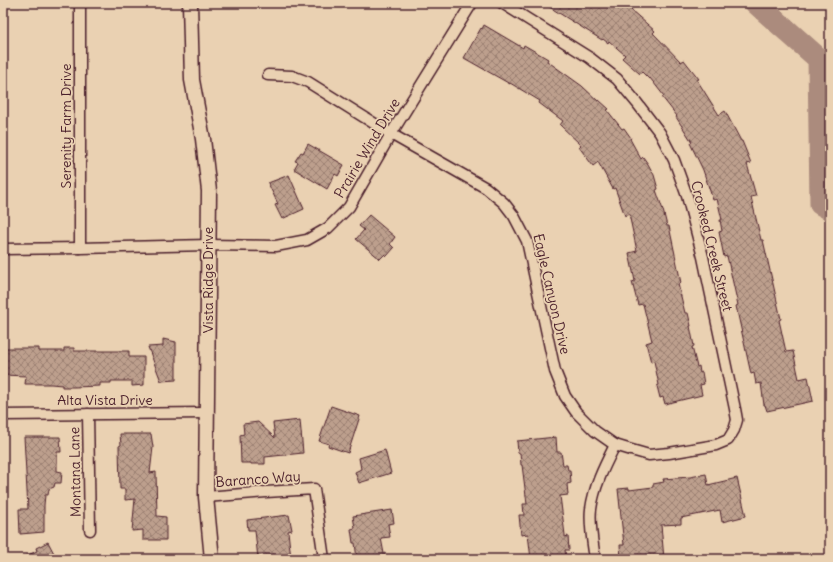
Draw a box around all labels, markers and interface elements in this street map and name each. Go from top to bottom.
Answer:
street label: Serenity Farm Drive [57,63,75,189]
street label: Prairie Wind Drive [330,95,404,201]
street label: Crooked Creek Street [687,179,737,313]
street label: Vista Ridge Drive [199,227,217,333]
street label: Eagle Canyon Drive [529,232,575,356]
street label: Alta Vista Drive [57,391,153,409]
street label: Montana Lane [65,427,85,517]
street label: Baranco Way [215,467,301,491]

